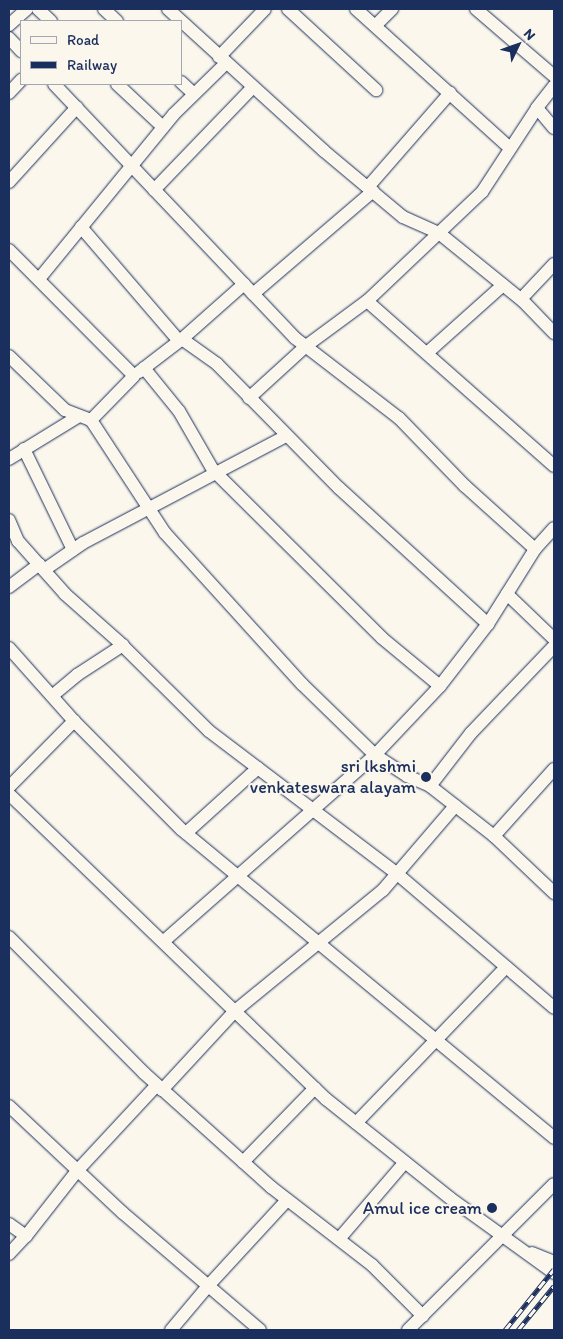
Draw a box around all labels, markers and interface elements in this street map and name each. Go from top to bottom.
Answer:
legend [20,20,182,85]
north arrow [493,20,543,70]
text: N [520,25,539,44]
text: Road [67,31,99,49]
text: Railway [67,56,117,74]
place label: sri lkshmi venkateswara alayam [250,756,416,799]
marker: sri lkshmi venkateswara alayam [420,771,432,783]
place label: Amul ice cream [363,1197,482,1219]
marker: Amul ice cream [486,1202,498,1214]

